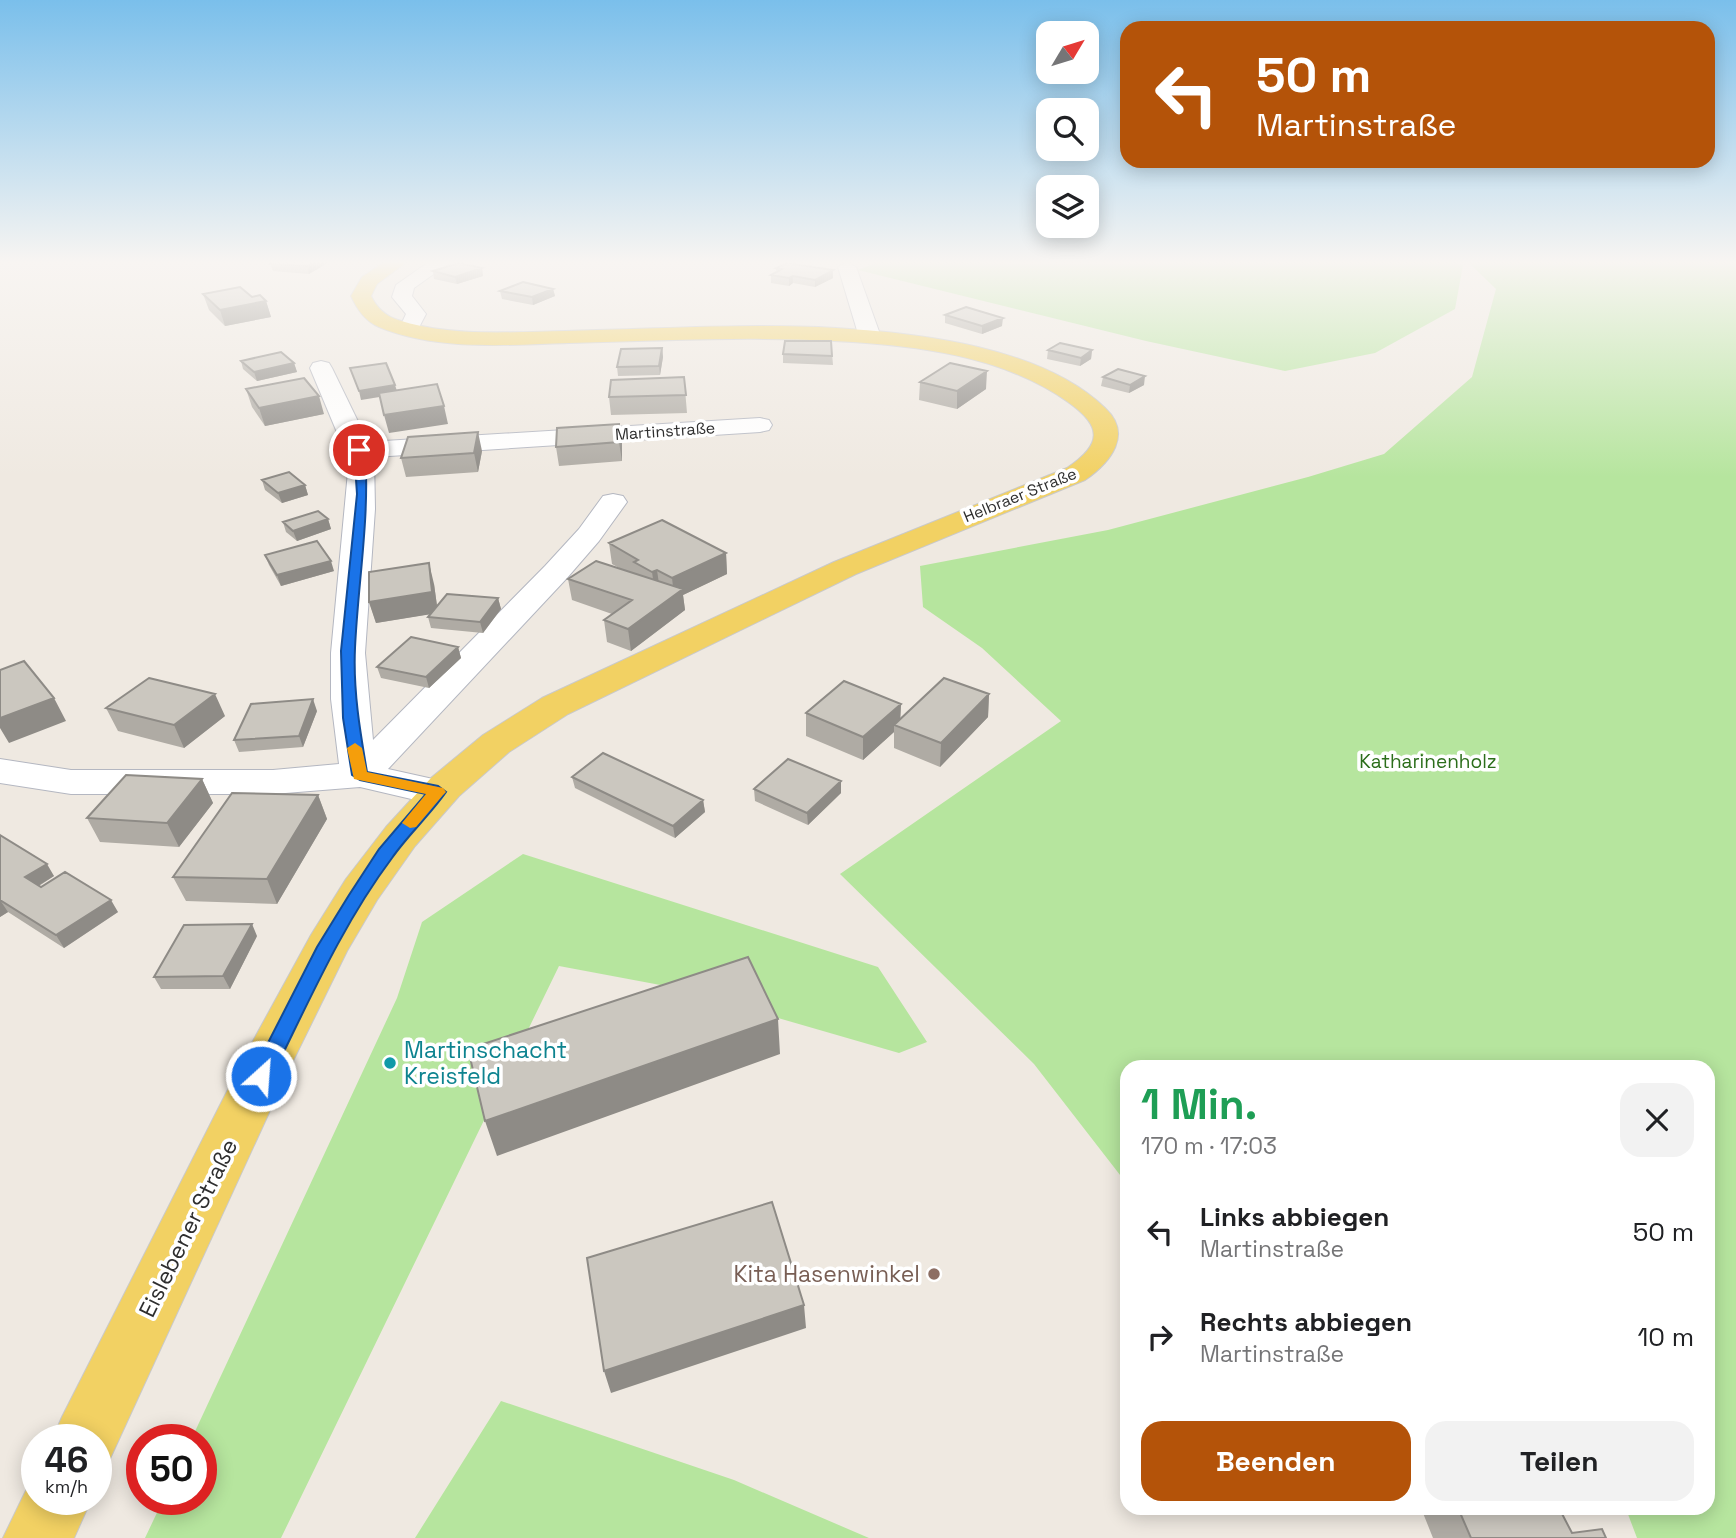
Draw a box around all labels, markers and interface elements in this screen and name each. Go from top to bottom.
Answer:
north arrow [1036,21,1099,84]
map controls [1036,21,1099,238]
text: 50 m [1256,44,1371,106]
icon: left [1141,49,1232,140]
button: search [1036,98,1099,161]
text: Martinstraße [1256,105,1457,145]
button: layers [1036,175,1099,238]
street label: Martinstraße [614,417,716,445]
pin [329,420,389,480]
icon: arrive [340,431,378,469]
street label: Helbraer Straße [960,463,1080,527]
park label: Katharinenholz [1359,749,1497,774]
place label: Martinschacht Kreisfeld [404,1035,567,1091]
position arrow [224,1039,298,1113]
marker: Martinschacht Kreisfeld [382,1055,398,1071]
text: 1 Min. [1141,1078,1257,1131]
button: close [1620,1083,1694,1157]
text: 170 m · 17:03 [1141,1131,1277,1161]
street label: Eislebener Straße [132,1134,244,1322]
text: Links abbiegen [1200,1200,1389,1234]
icon: left [1141,1213,1179,1251]
text: 50 m [1633,1215,1694,1249]
text: Martinstraße [1200,1234,1344,1264]
place label: Kita Hasenwinkel [734,1259,920,1289]
marker: Kita Hasenwinkel [926,1266,942,1282]
text: Rechts abbiegen [1200,1305,1412,1339]
icon: right [1141,1318,1179,1356]
text: 10 m [1637,1320,1694,1354]
text: Martinstraße [1200,1339,1344,1369]
button: Beenden [1141,1421,1411,1501]
button: Teilen [1425,1421,1694,1501]
speed limit sign: 50 [126,1424,217,1515]
text: 46 [45,1438,88,1482]
text: km/h [45,1475,88,1498]

